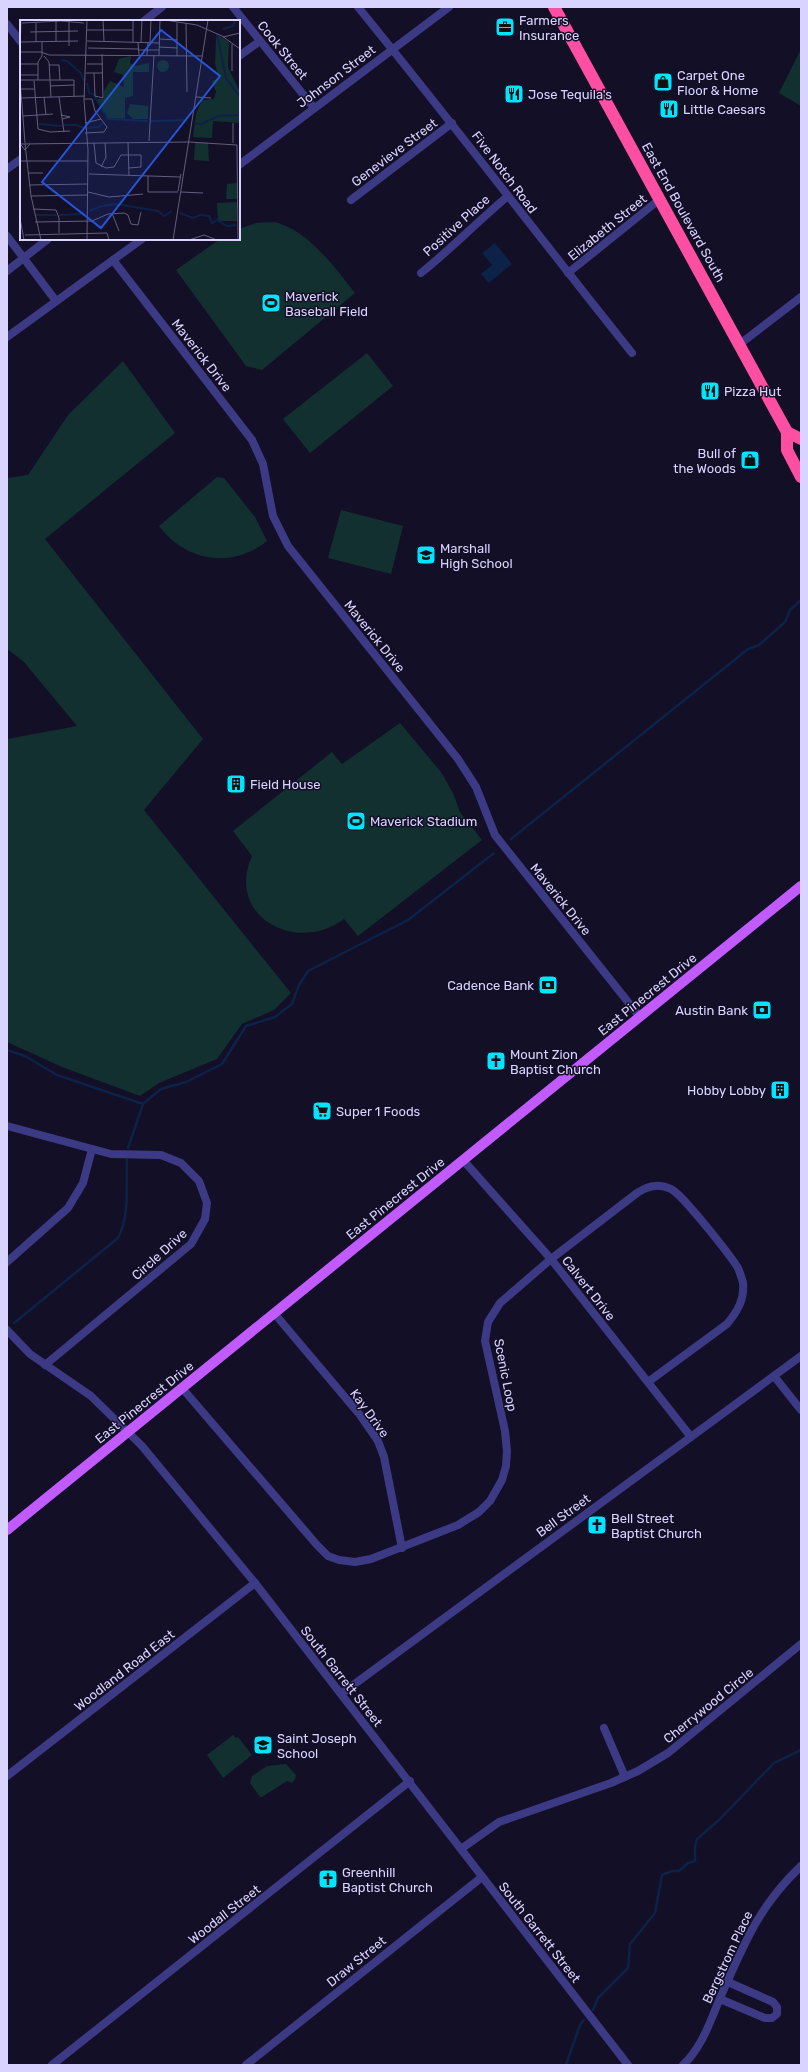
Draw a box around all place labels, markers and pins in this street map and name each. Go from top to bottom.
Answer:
place label: Farmers Insurance [519,13,579,43]
office icon: Farmers Insurance [494,16,516,38]
place label: Carpet One Floor & Home [677,68,758,98]
shop icon: Carpet One Floor & Home [652,71,674,93]
restaurant icon: Jose Tequila's [503,83,525,105]
place label: Jose Tequila's [528,87,612,102]
restaurant icon: Little Caesars [658,98,680,120]
place label: Little Caesars [683,102,766,117]
place label: Maverick Baseball Field [285,289,368,319]
sports icon: Maverick Baseball Field [260,292,282,314]
restaurant icon: Pizza Hut [699,380,721,402]
place label: Pizza Hut [724,384,781,399]
place label: Bull of the Woods [673,446,736,476]
shop icon: Bull of the Woods [739,449,761,471]
place label: Marshall High School [440,541,513,572]
school or university icon: Marshall High School [415,544,437,566]
building icon: Field House [225,773,247,795]
place label: Field House [250,777,321,792]
sports icon: Maverick Stadium [345,810,367,832]
place label: Maverick Stadium [370,814,477,829]
bank icon: Cadence Bank [537,974,559,996]
place label: Cadence Bank [447,978,534,993]
bank icon: Austin Bank [751,999,773,1021]
place label: Austin Bank [675,1003,748,1018]
place label: Mount Zion Baptist Church [510,1047,601,1077]
church icon: Mount Zion Baptist Church [485,1050,507,1072]
building icon: Hobby Lobby [769,1079,791,1101]
place label: Hobby Lobby [687,1083,766,1098]
supermarket icon: Super 1 Foods [311,1100,333,1122]
place label: Super 1 Foods [336,1104,421,1119]
place label: Bell Street Baptist Church [611,1511,702,1541]
church icon: Bell Street Baptist Church [586,1514,608,1536]
place label: Saint Joseph School [277,1731,357,1761]
school or university icon: Saint Joseph School [252,1734,274,1756]
place label: Greenhill Baptist Church [342,1865,433,1895]
church icon: Greenhill Baptist Church [317,1868,339,1890]

